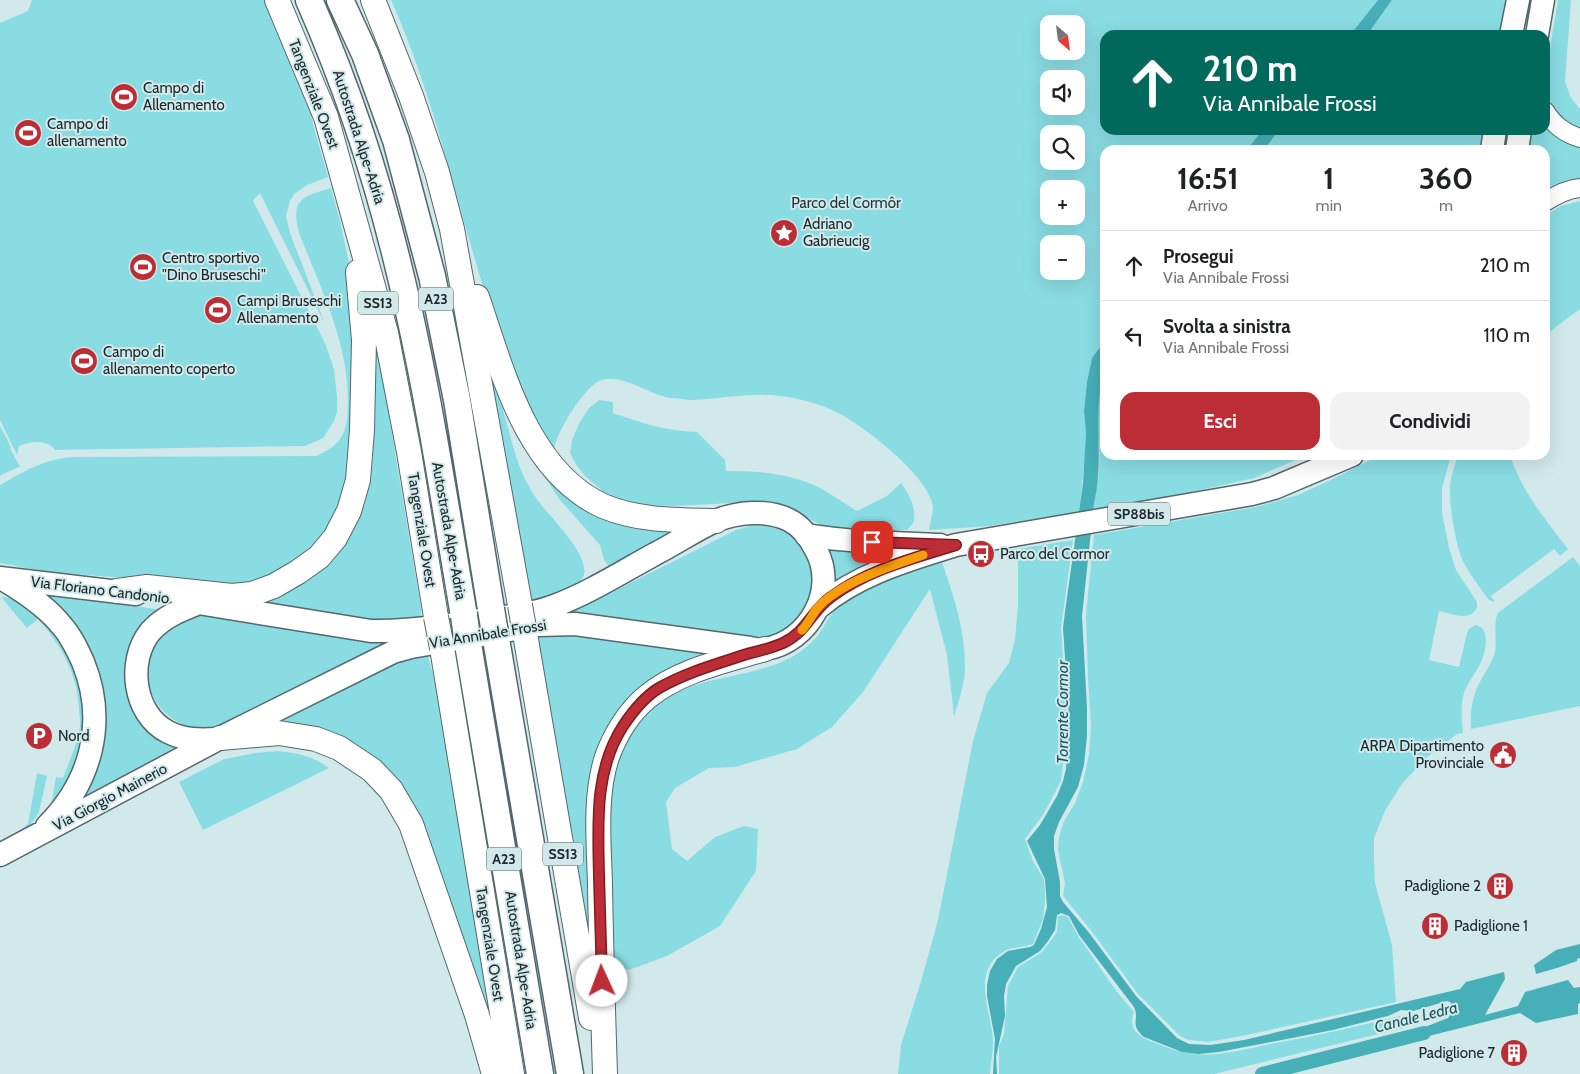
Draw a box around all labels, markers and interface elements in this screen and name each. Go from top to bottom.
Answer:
north arrow [1040,15,1085,60]
map controls [1040,15,1085,280]
street label: Tangenziale Ovest [285,37,343,151]
text: 210 m [1203,47,1297,90]
icon: ahead [1120,50,1185,115]
street label: Autostrada Alpe-Adria [329,68,389,207]
button: sound [1040,70,1085,115]
place label: Campo di Allenamento [143,79,225,114]
sports icon: Campo di Allenamento [109,82,139,112]
text: Via Annibale Frossi [1203,90,1377,117]
place label: Campo di allenamento [47,115,127,150]
sports icon: Campo di allenamento [13,118,43,148]
button: search [1040,125,1085,170]
text: 16:51 [1177,160,1239,197]
text: 1 [1323,160,1334,197]
text: 360 [1419,160,1473,197]
button: + [1040,180,1085,225]
park label: Parco del Cormôr [791,194,901,212]
text: Arrivo [1188,196,1228,215]
text: min [1316,196,1342,215]
text: m [1439,196,1453,215]
place label: Adriano Gabrieucig [803,215,870,250]
place icon: Adriano Gabrieucig [769,218,799,248]
button: − [1040,235,1085,280]
text: Prosegui [1163,245,1234,268]
place label: Centro sportivo "Dino Bruseschi" [162,249,266,284]
sports icon: Centro sportivo "Dino Bruseschi" [128,252,158,282]
icon: ahead [1120,252,1148,280]
text: 210 m [1480,254,1530,277]
text: Via Annibale Frossi [1163,268,1289,287]
road number: A23 [418,288,454,310]
place label: Campi Bruseschi Allenamento [237,292,341,327]
road number: SS13 [358,292,398,314]
sports icon: Campi Bruseschi Allenamento [203,295,233,325]
text: Svolta a sinistra [1163,315,1291,338]
icon: left [1120,322,1148,350]
text: 110 m [1483,324,1530,347]
text: Via Annibale Frossi [1163,338,1289,357]
place label: Campo di allenamento coperto [103,343,235,378]
sports icon: Campo di allenamento coperto [69,346,99,376]
button: Esci [1120,392,1320,450]
button: Condividi [1330,392,1530,450]
street label: Autostrada Alpe-Adria [428,461,470,602]
street label: Tangenziale Ovest [404,471,440,589]
road number: SP88bis [1108,502,1170,526]
pin [851,521,893,563]
icon: arrive [858,528,886,556]
bus stop icon: Parco del Cormor [966,539,996,569]
place label: Parco del Cormor [1000,545,1110,563]
street label: Via Floriano Candonio [30,573,170,607]
street label: Via Annibale Frossi [428,616,548,652]
water label: Torrente Cormor [1053,659,1072,764]
parking icon: Nord [24,721,54,751]
place label: Nord [58,727,89,745]
place label: ARPA Dipartimento Provinciale [1360,737,1484,772]
public building icon: ARPA Dipartimento Provinciale [1488,740,1518,770]
street label: Via Giorgio Mainerio [50,759,170,835]
road number: SS13 [543,842,583,866]
road number: A23 [486,848,522,871]
building icon: Padiglione 2 [1485,871,1515,901]
place label: Padiglione 2 [1404,877,1481,895]
street label: Tangenziale Ovest [472,885,508,1003]
street label: Autostrada Alpe-Adria [501,890,541,1031]
building icon: Padiglione 1 [1420,911,1450,941]
place label: Padiglione 1 [1454,917,1528,935]
position arrow [575,954,627,1006]
water label: Canale Ledra [1372,997,1460,1037]
building icon: Padiglione 7 [1499,1038,1529,1068]
place label: Padiglione 7 [1419,1044,1495,1062]

